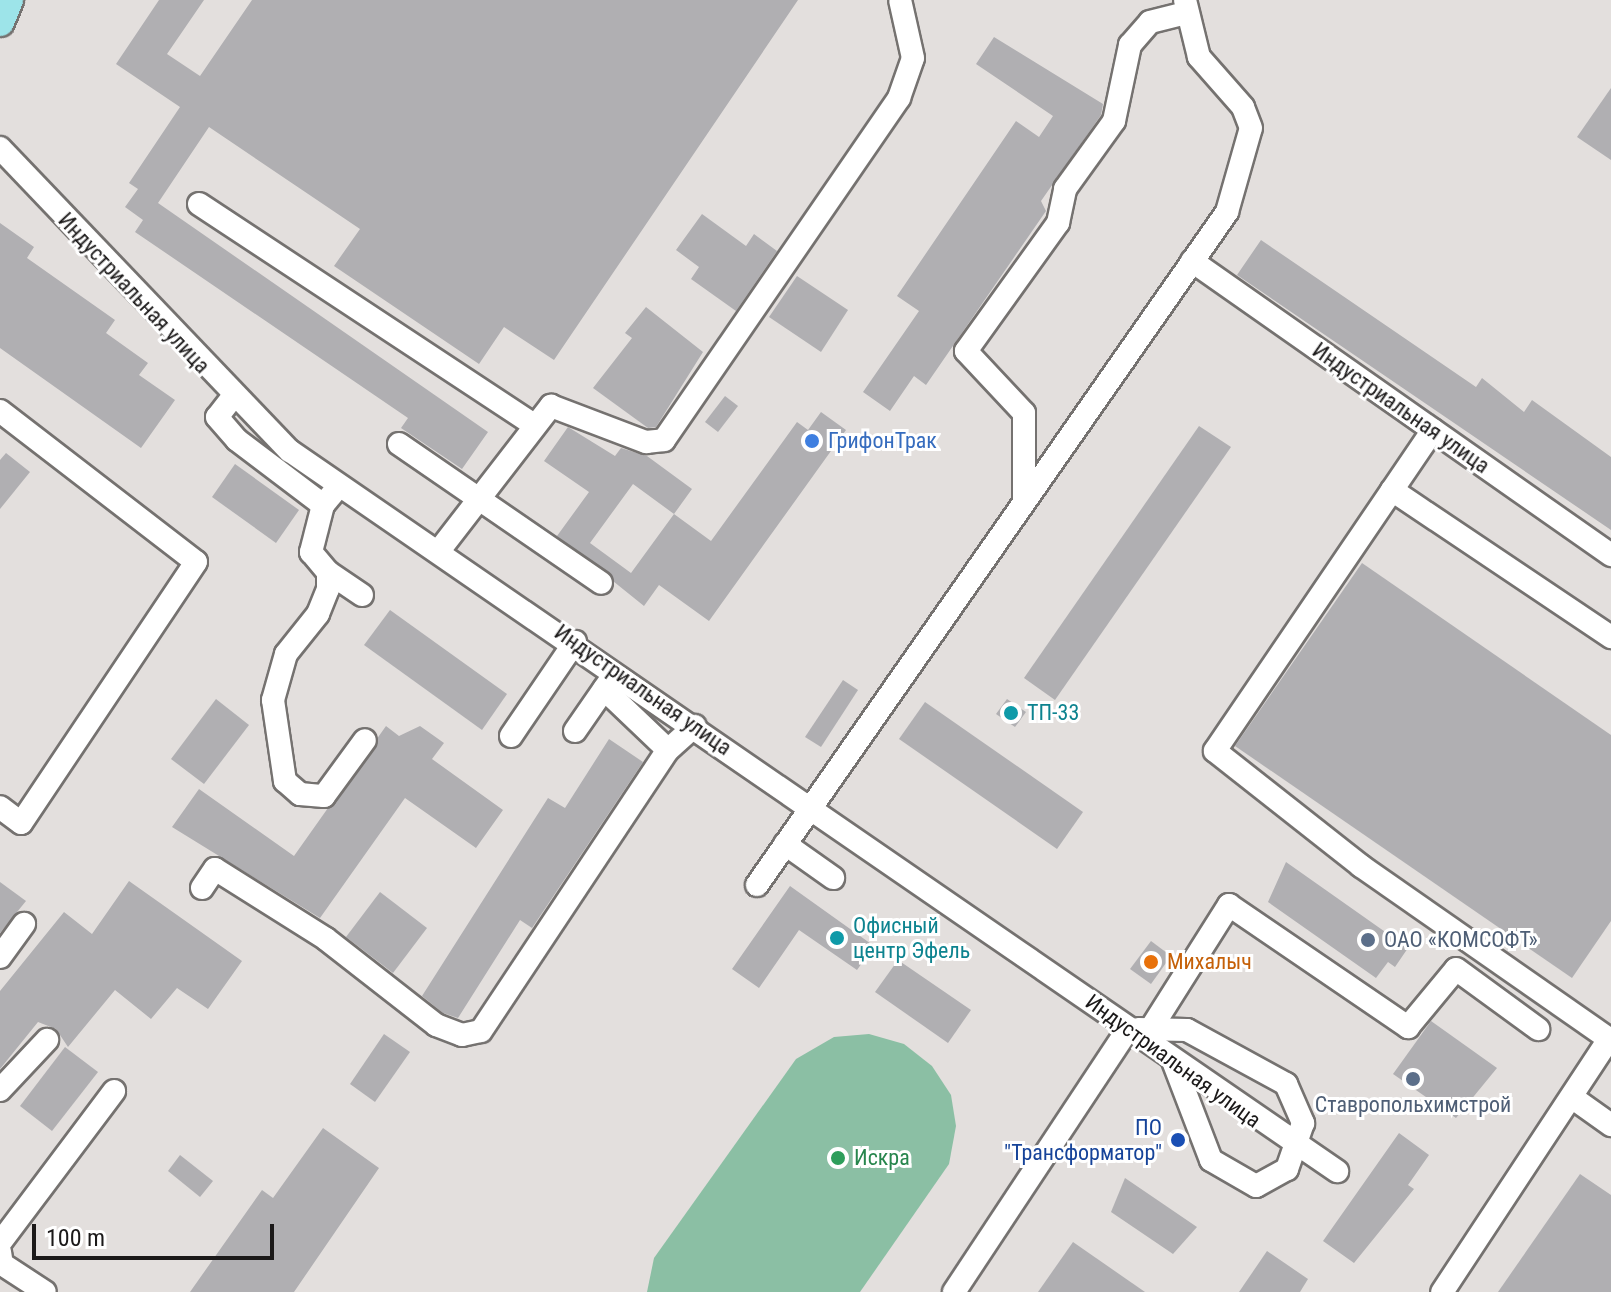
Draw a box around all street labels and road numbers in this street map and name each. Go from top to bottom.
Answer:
street label: Индустриальная улица [53,207,215,379]
street label: Индустриальная улица [1307,337,1495,479]
street label: Индустриальная улица [549,619,737,761]
street label: Индустриальная улица [1080,989,1266,1133]

